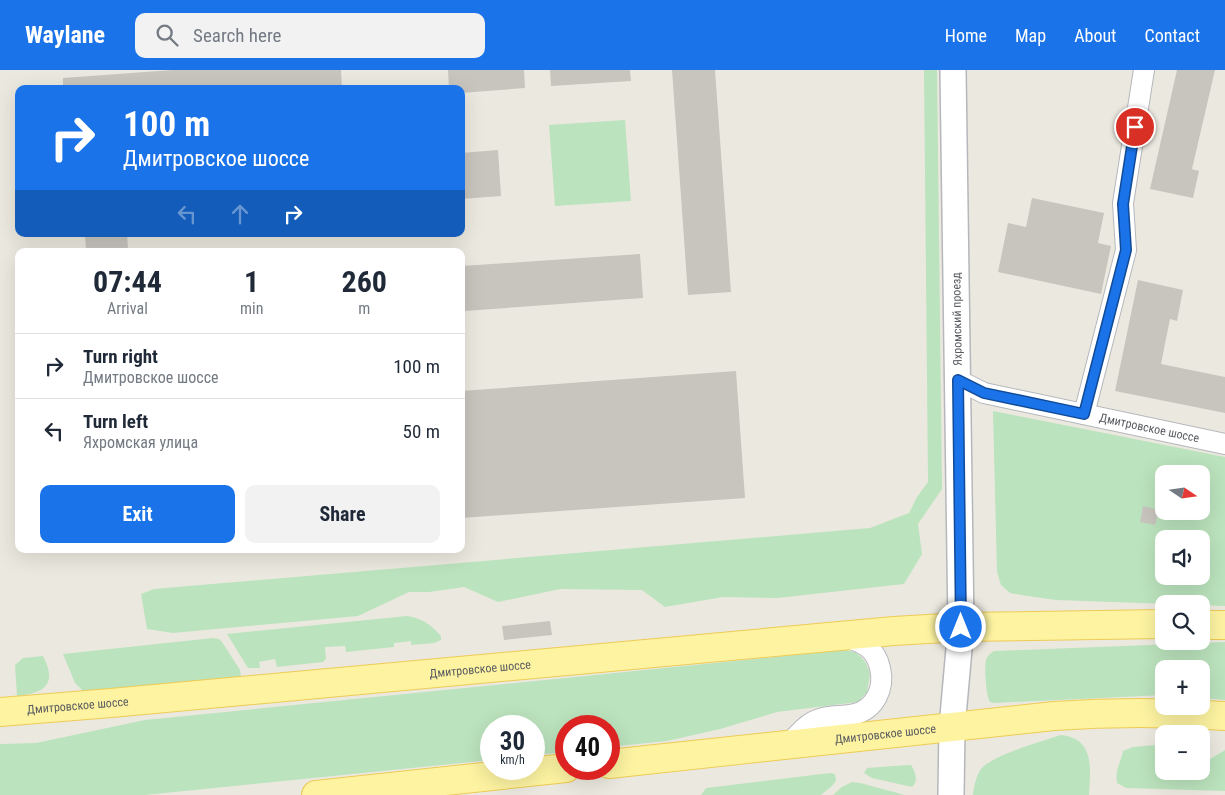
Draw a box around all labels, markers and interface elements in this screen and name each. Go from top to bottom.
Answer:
search box [135,13,485,58]
text: Waylane [25,21,105,49]
icon: search [153,21,181,49]
text: Search here [193,24,281,47]
text: Home [945,25,987,46]
text: Map [1015,25,1046,46]
text: About [1074,25,1116,46]
text: Contact [1144,25,1200,46]
text: 100 m [123,104,210,145]
icon: right [40,105,105,170]
pin [1114,106,1156,148]
icon: arrive [1121,113,1149,141]
text: Дмитровское шоссе [123,146,309,171]
icon: left [173,200,201,228]
icon: ahead [226,200,254,228]
icon: right [279,200,307,228]
text: 07:44 [93,264,162,299]
text: 1 [244,264,259,299]
text: 260 [341,264,387,299]
street label: Яхромский проезд [949,272,965,366]
text: Arrival [107,299,148,318]
text: min [240,299,263,318]
text: m [358,299,370,318]
text: Turn right [83,345,158,368]
icon: right [40,352,68,380]
text: 100 m [393,355,440,378]
text: Дмитровское шоссе [83,368,219,387]
text: Turn left [83,410,148,433]
street label: Дмитровское шоссе [1098,411,1201,445]
icon: left [40,417,68,445]
text: 50 m [403,420,440,443]
text: Яхромская улица [83,433,198,452]
north arrow [1155,465,1210,520]
map controls [1155,465,1210,780]
button: Exit [40,485,235,543]
button: Share [245,485,440,543]
button: sound [1155,530,1210,585]
button: search [1155,595,1210,650]
position arrow [934,600,986,652]
street label: Дмитровское шоссе [429,657,532,681]
button: + [1155,660,1210,715]
street label: Дмитровское шоссе [26,694,129,717]
speed limit sign: 40 [555,715,620,780]
street label: Дмитровское шоссе [834,722,937,747]
button: − [1155,725,1210,780]
text: 30 [500,727,525,756]
text: km/h [500,753,525,767]

